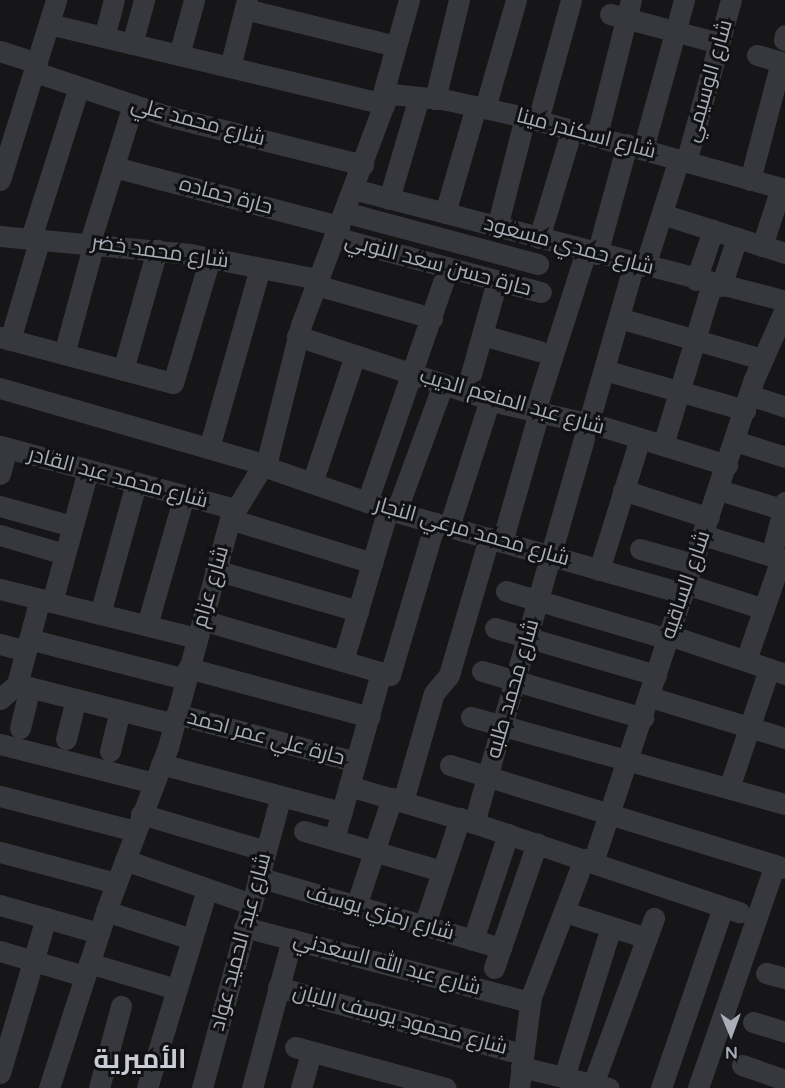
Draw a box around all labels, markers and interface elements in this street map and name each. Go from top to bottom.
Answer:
street label: شارع الوسيمي [680,17,738,145]
street label: شارع محمد علي [128,92,268,152]
street label: شارع اسكندر مينا [513,103,659,165]
street label: حارة حماده [177,171,275,221]
street label: شارع حمدي مسعود [481,211,657,281]
street label: حارة حسن سعد النوبي [342,228,534,302]
street label: شارع محمد خضر [90,230,230,274]
street label: شارع عبد المنعم الديب [417,364,607,440]
street label: شارع محمد عبد القادر [25,442,211,514]
street label: شارع محمد مرعي النجار [372,492,572,572]
street label: شارع الساقيه [656,528,716,642]
street label: شارع عزام [187,543,235,631]
street label: شارع محمد طلبه [481,617,545,761]
street label: حارة علي عمر احمد [184,705,348,771]
street label: شارع عبد الحميد عواد [205,850,277,1034]
street label: شارع رمزي يوسف [303,880,457,946]
street label: شارع عبد الله السعدني [291,927,483,1001]
street label: شارع محمود يوسف اللبان [290,979,510,1061]
north arrow [701,1004,761,1064]
text: N [725,1042,738,1062]
district label: الأميرية [94,1044,186,1076]

